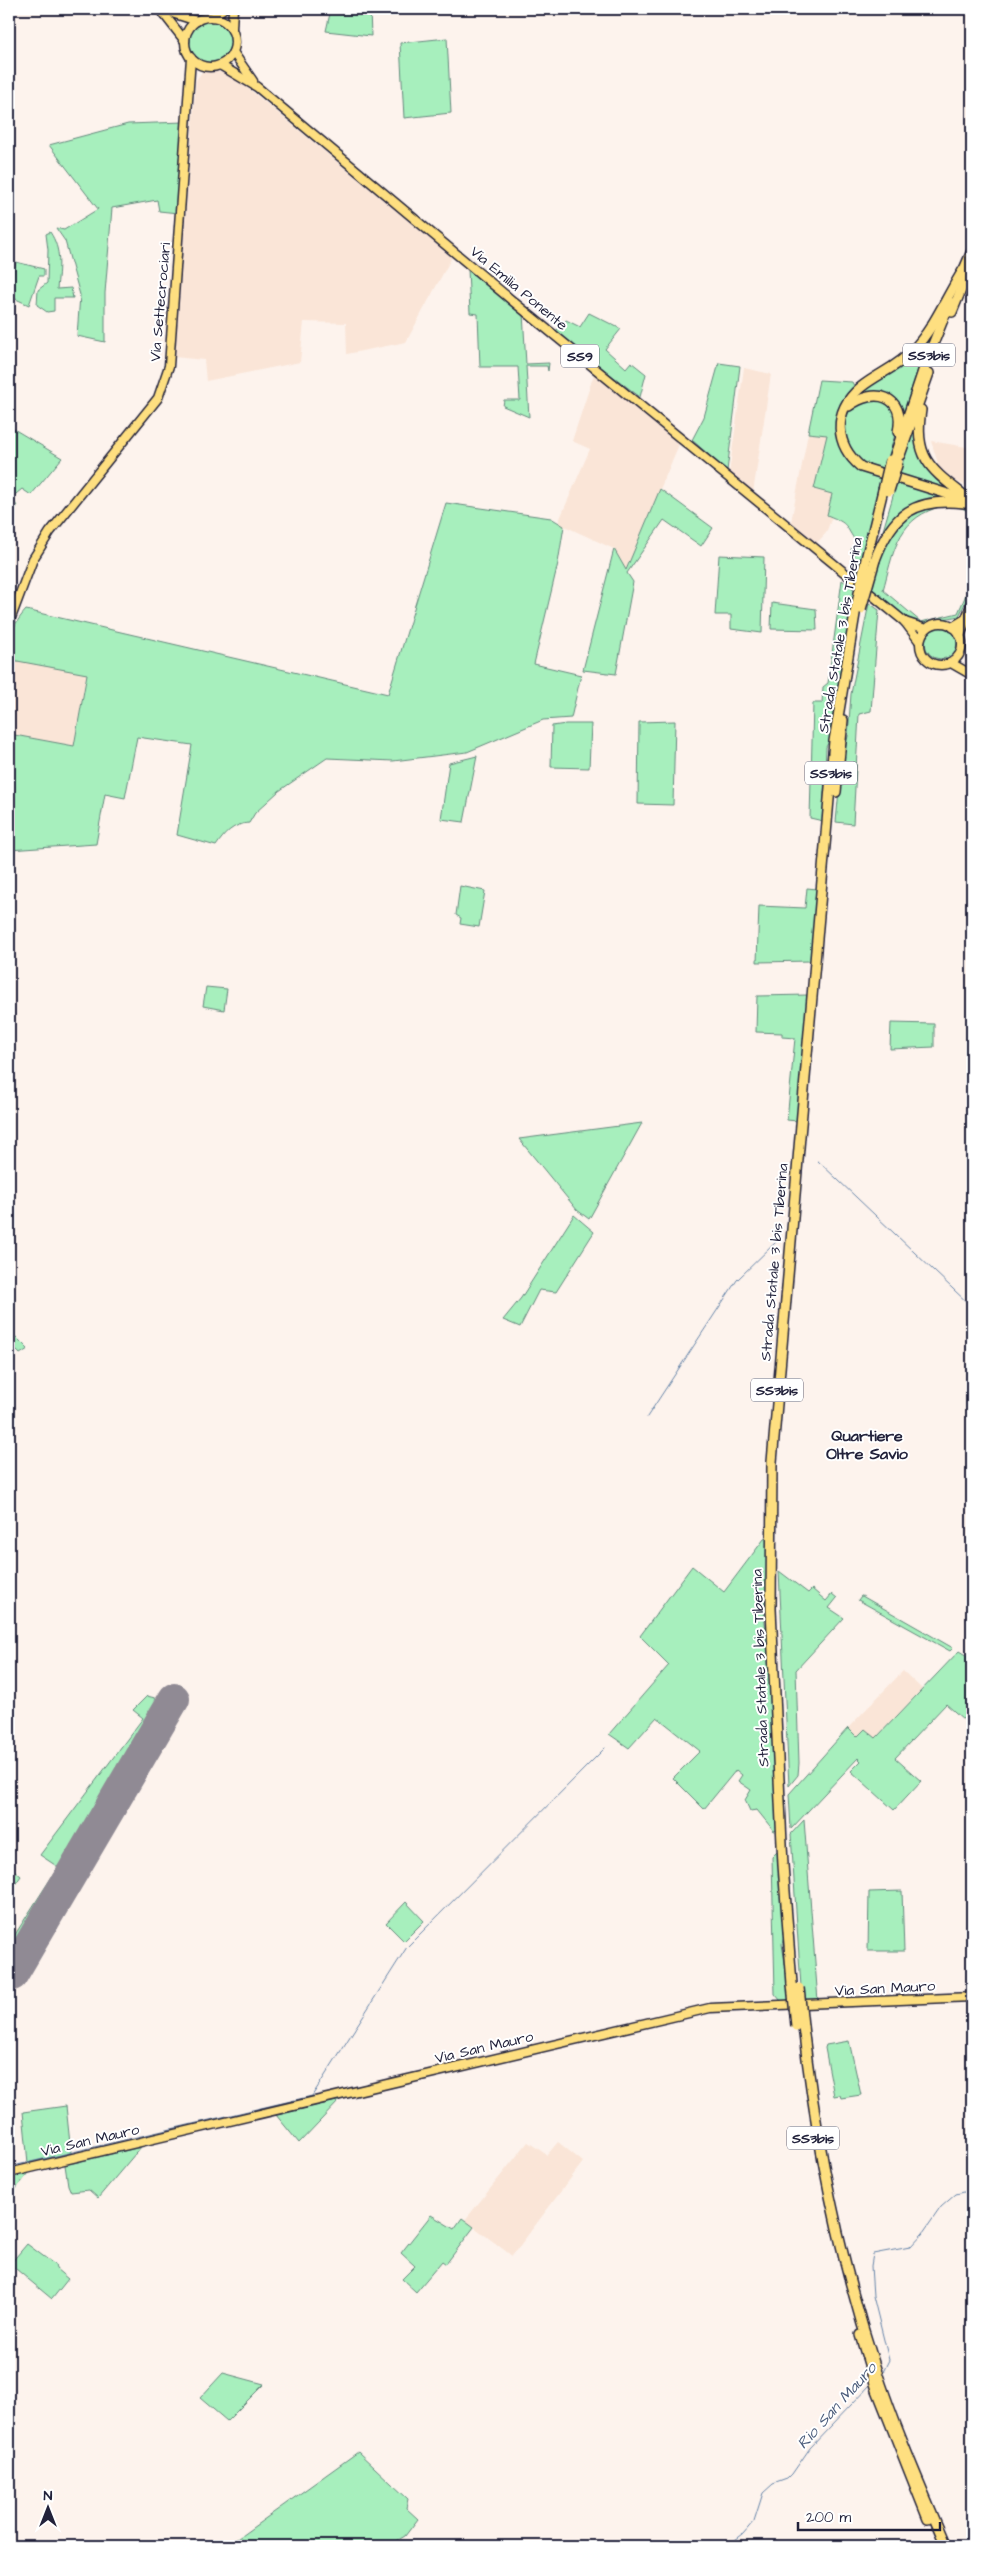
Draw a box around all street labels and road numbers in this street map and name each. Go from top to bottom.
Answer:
street label: Via Settecrociari [145,241,176,362]
street label: Via Emilia Ponente [465,241,572,336]
road number: SS9 [561,344,599,368]
road number: SS3bis [903,344,955,366]
street label: Strada Statale 3 bis Tiberina [813,535,868,734]
road number: SS3bis [805,761,857,784]
street label: Strada Statale 3 bis Tiberina [755,1162,794,1362]
road number: SS3bis [751,1378,803,1402]
street label: Strada Statale 3 bis Tiberina [747,1568,774,1767]
street label: Via San Mauro [834,1975,936,2002]
street label: Via San Mauro [433,2026,536,2069]
street label: Via San Mauro [39,2119,142,2162]
road number: SS3bis [787,2126,839,2150]

